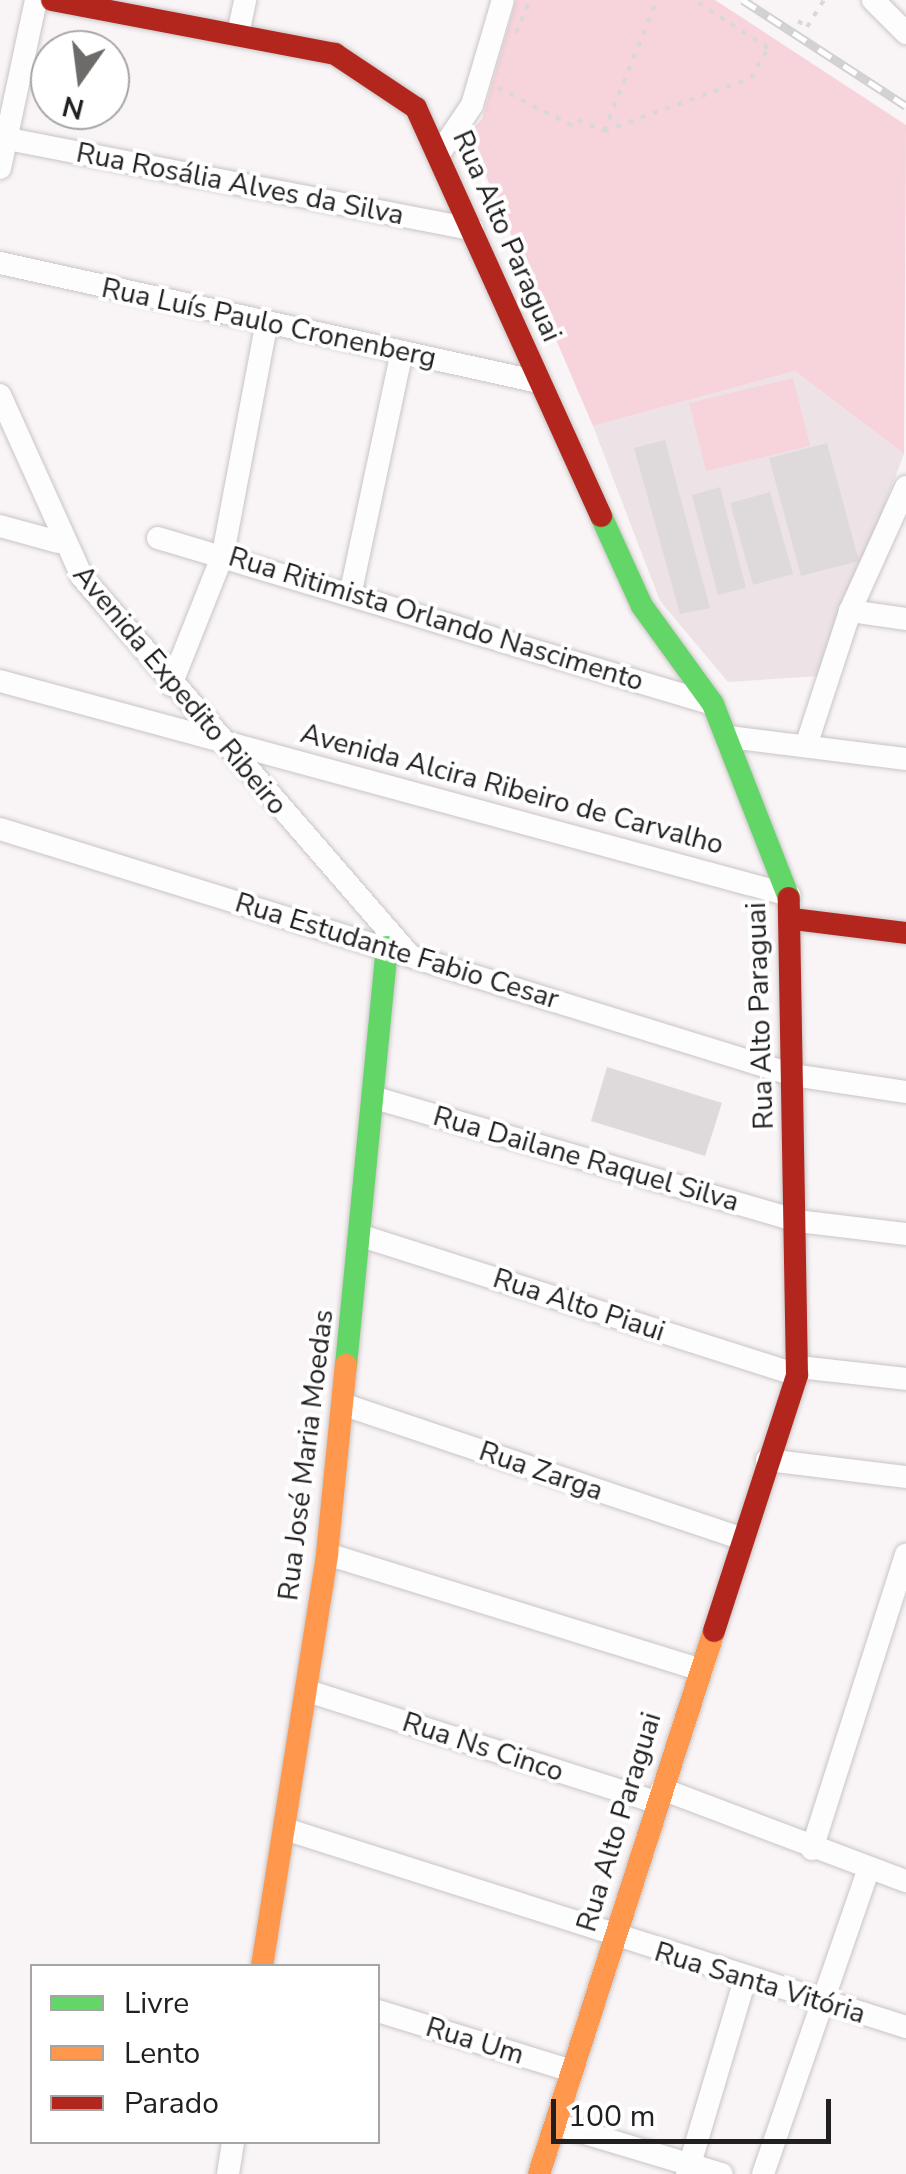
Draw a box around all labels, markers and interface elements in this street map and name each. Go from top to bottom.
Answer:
north arrow [30,30,130,130]
text: N [58,86,88,128]
street label: Rua Alto Paraguai [445,125,569,347]
street label: Rua Rosália Alves da Silva [73,136,407,232]
street label: Rua Luís Paulo Cronenberg [99,271,439,375]
street label: Rua Ritimista Orlando Nascimento [225,540,647,698]
street label: Avenida Expedito Ribeiro [66,558,294,822]
street label: Avenida Alcira Ribeiro de Carvalho [297,716,727,862]
street label: Rua Estudante Fabio Cesar [231,886,563,1016]
street label: Rua Alto Paraguai [739,902,781,1130]
street label: Rua Dailane Raquel Silva [429,1099,743,1219]
street label: Rua Alto Piaui [489,1261,669,1349]
street label: Rua José Maria Moedas [271,1308,341,1602]
street label: Rua Zarga [475,1434,607,1508]
street label: Rua Ns Cinco [398,1705,568,1789]
street label: Rua Alto Paraguai [570,1708,668,1936]
street label: Rua Santa Vitória [651,1935,869,2031]
legend [30,1964,380,2144]
text: Livre [124,1983,189,2024]
street label: Rua Um [422,2010,528,2072]
text: Lento [124,2033,200,2074]
scale bar [556,2079,836,2141]
text: Parado [124,2083,219,2124]
text: 100 m [568,2096,655,2137]

